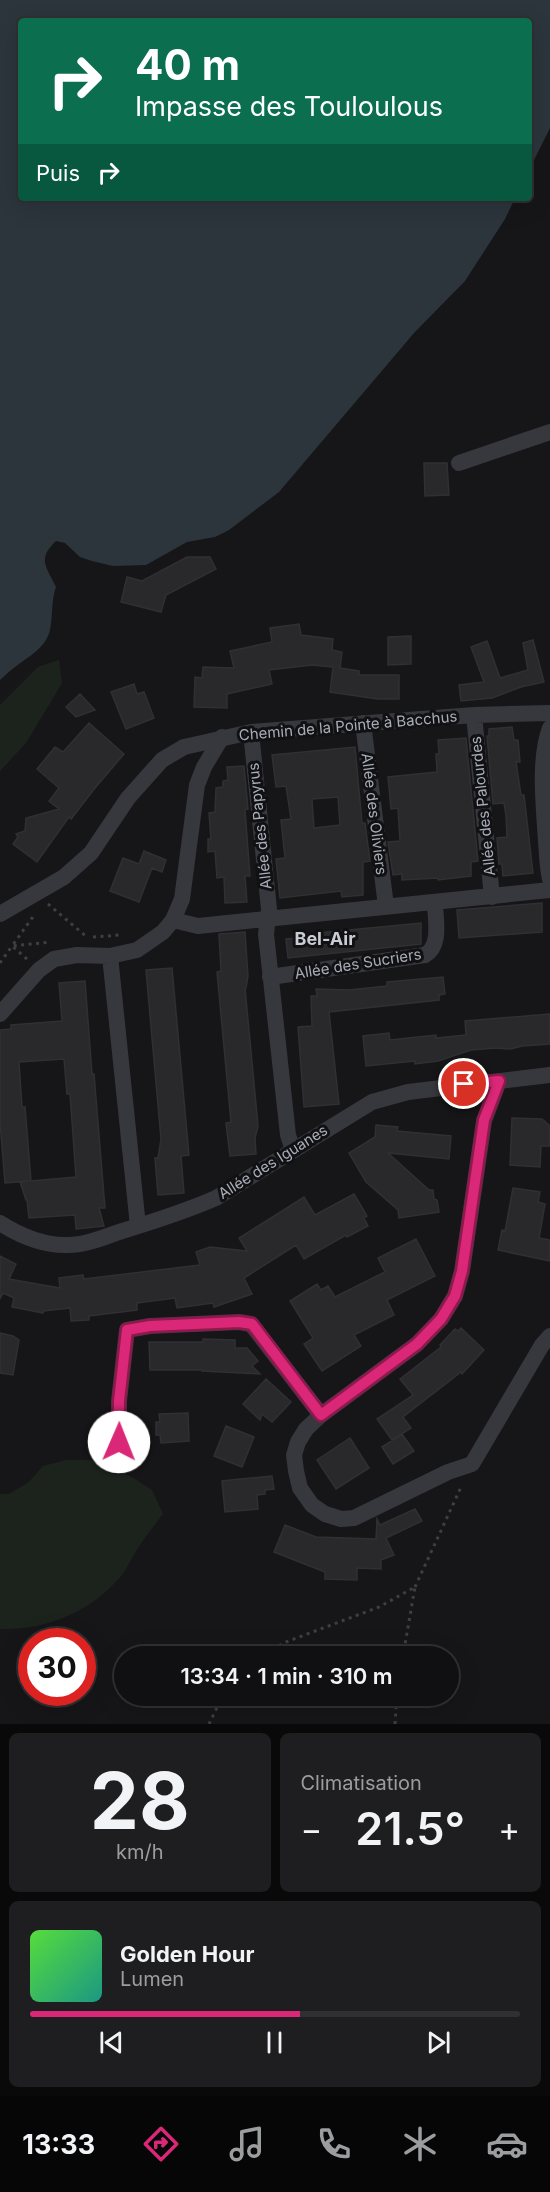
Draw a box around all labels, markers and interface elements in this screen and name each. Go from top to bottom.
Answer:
text: 40 m [135,39,240,90]
icon: right [36,42,114,120]
text: Impasse des Touloulous [135,90,443,123]
icon: right [92,156,125,189]
text: Puis [36,160,80,186]
street label: Chemin de la Pointe à Bacchus [238,706,458,745]
street label: Allée des Palourdes [466,735,499,877]
street label: Allée des Oliviers [358,752,391,876]
street label: Allée des Papyrus [243,762,276,890]
district label: Bel-Air [294,928,356,949]
street label: Allée des Sucriers [293,944,423,983]
pin [438,1058,489,1109]
icon: arrive [447,1067,480,1100]
street label: Allée des Iguanes [215,1120,331,1203]
position arrow [87,1410,151,1474]
speed limit sign: 30 [18,1628,96,1706]
text: 13:34 · 1 min · 310 m [180,1663,393,1689]
text: 28 [90,1753,190,1848]
text: Climatisation [301,1771,422,1795]
text: 21.5° [355,1801,465,1856]
text: − [301,1809,322,1849]
text: + [498,1809,520,1849]
text: km/h [116,1840,164,1864]
text: Golden Hour [120,1941,254,1967]
text: Lumen [120,1967,184,1991]
icon: previous [95,2026,128,2059]
icon: pause [258,2026,291,2059]
icon: next [422,2026,455,2059]
icon: directions [140,2123,182,2165]
icon: music [226,2123,268,2165]
icon: phone [313,2123,355,2165]
icon: climate [399,2123,441,2165]
icon: car [486,2123,528,2165]
text: 13:33 [22,2128,95,2161]

